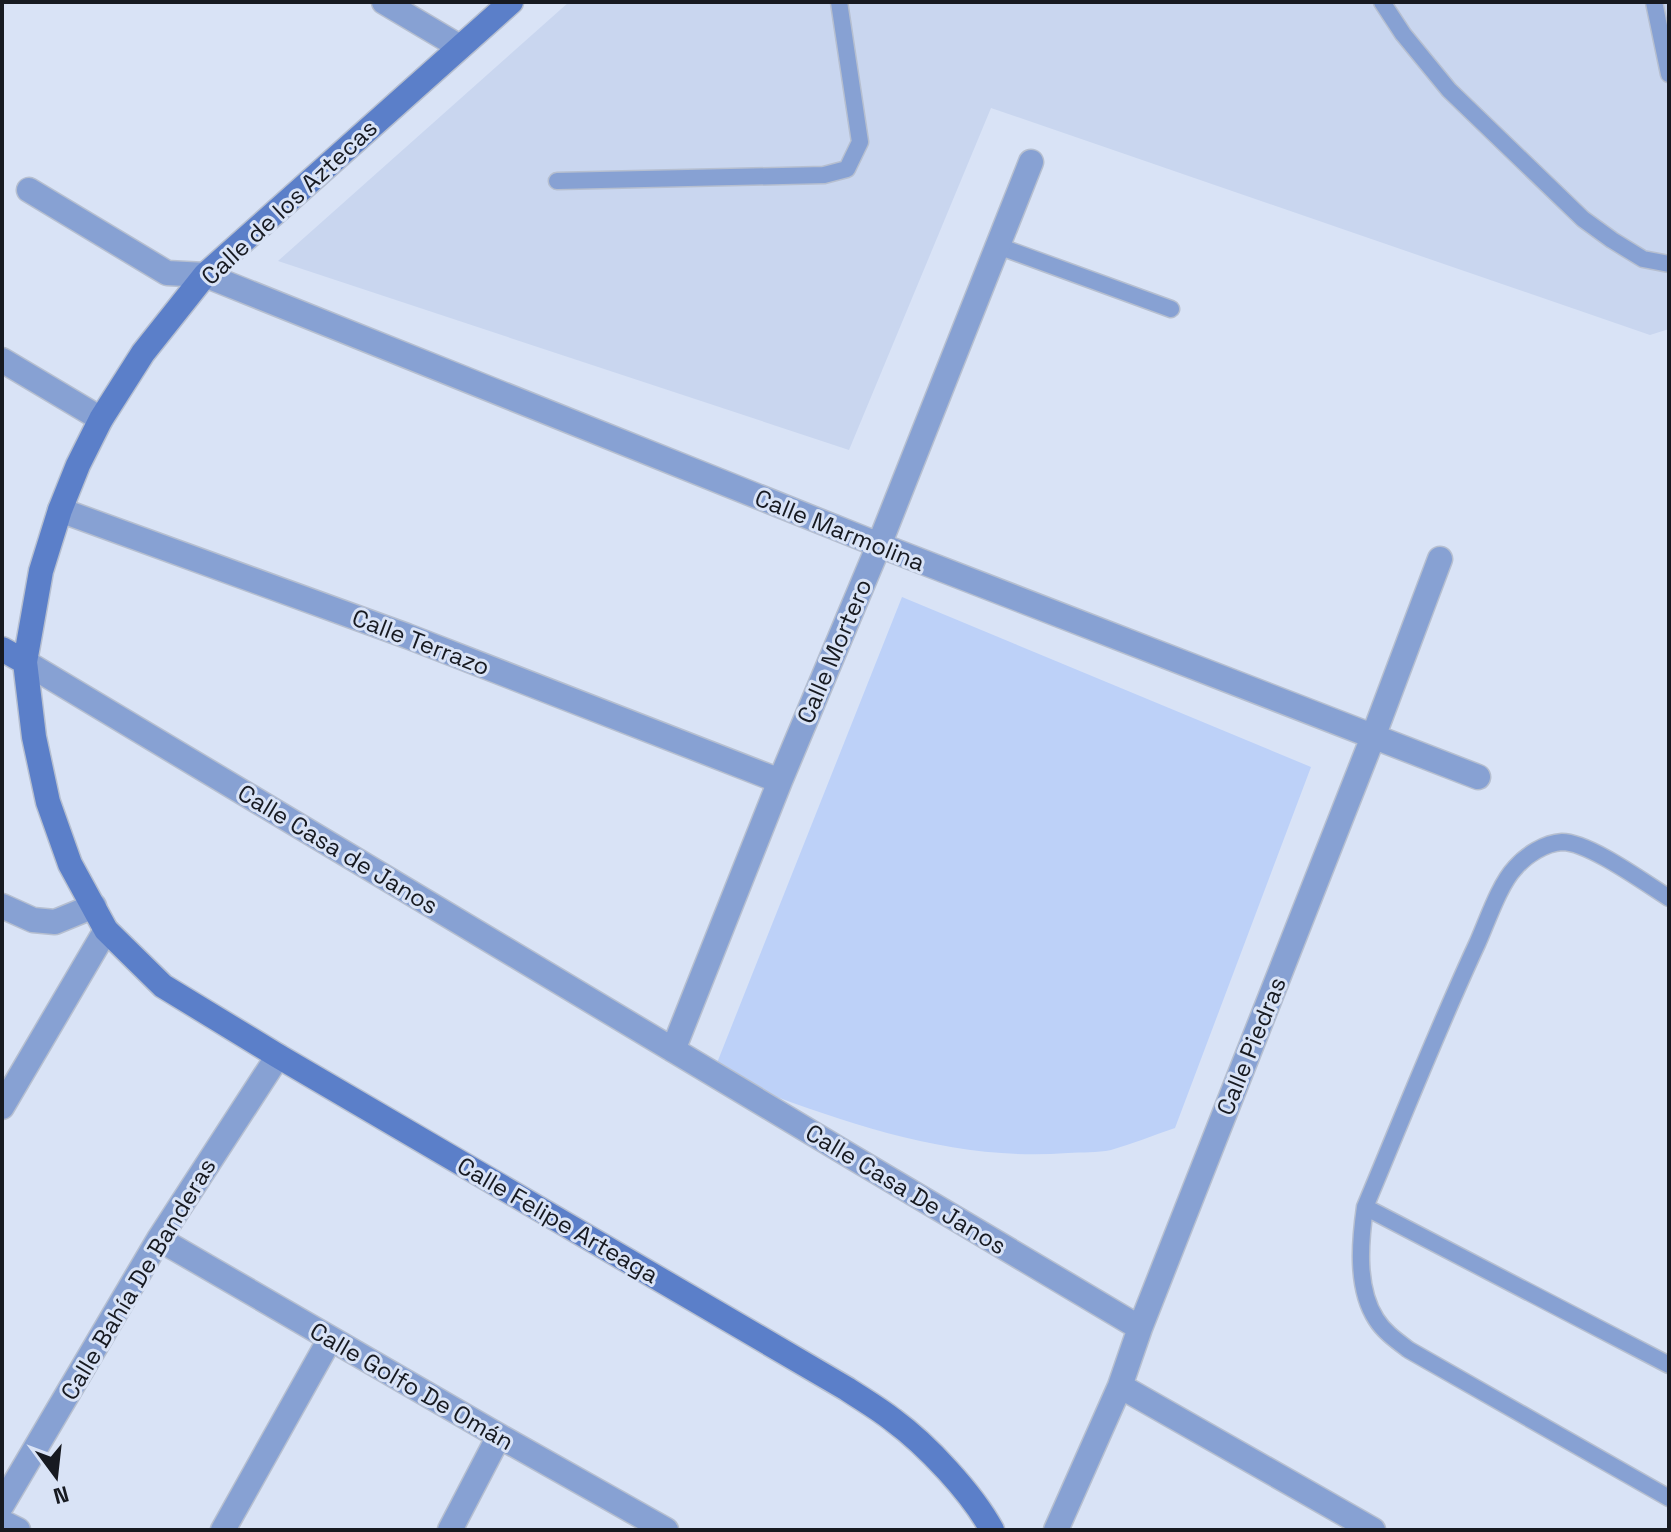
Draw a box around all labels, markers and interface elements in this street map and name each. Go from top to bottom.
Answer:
street label: Calle de los Aztecas [194,112,384,292]
street label: Calle Marmolina [750,482,930,578]
street label: Calle Mortero [790,574,878,728]
street label: Calle Terrazo [348,602,494,682]
street label: Calle Casa de Janos [232,777,444,921]
street label: Calle Piedras [1209,972,1293,1120]
street label: Calle Casa De Janos [800,1117,1012,1261]
street label: Calle Felipe Arteaga [452,1150,664,1290]
street label: Calle Bahía De Banderas [53,1152,223,1406]
street label: Calle Golfo De Omán [304,1315,520,1457]
north arrow [16,1436,96,1516]
text: N [50,1480,72,1511]

